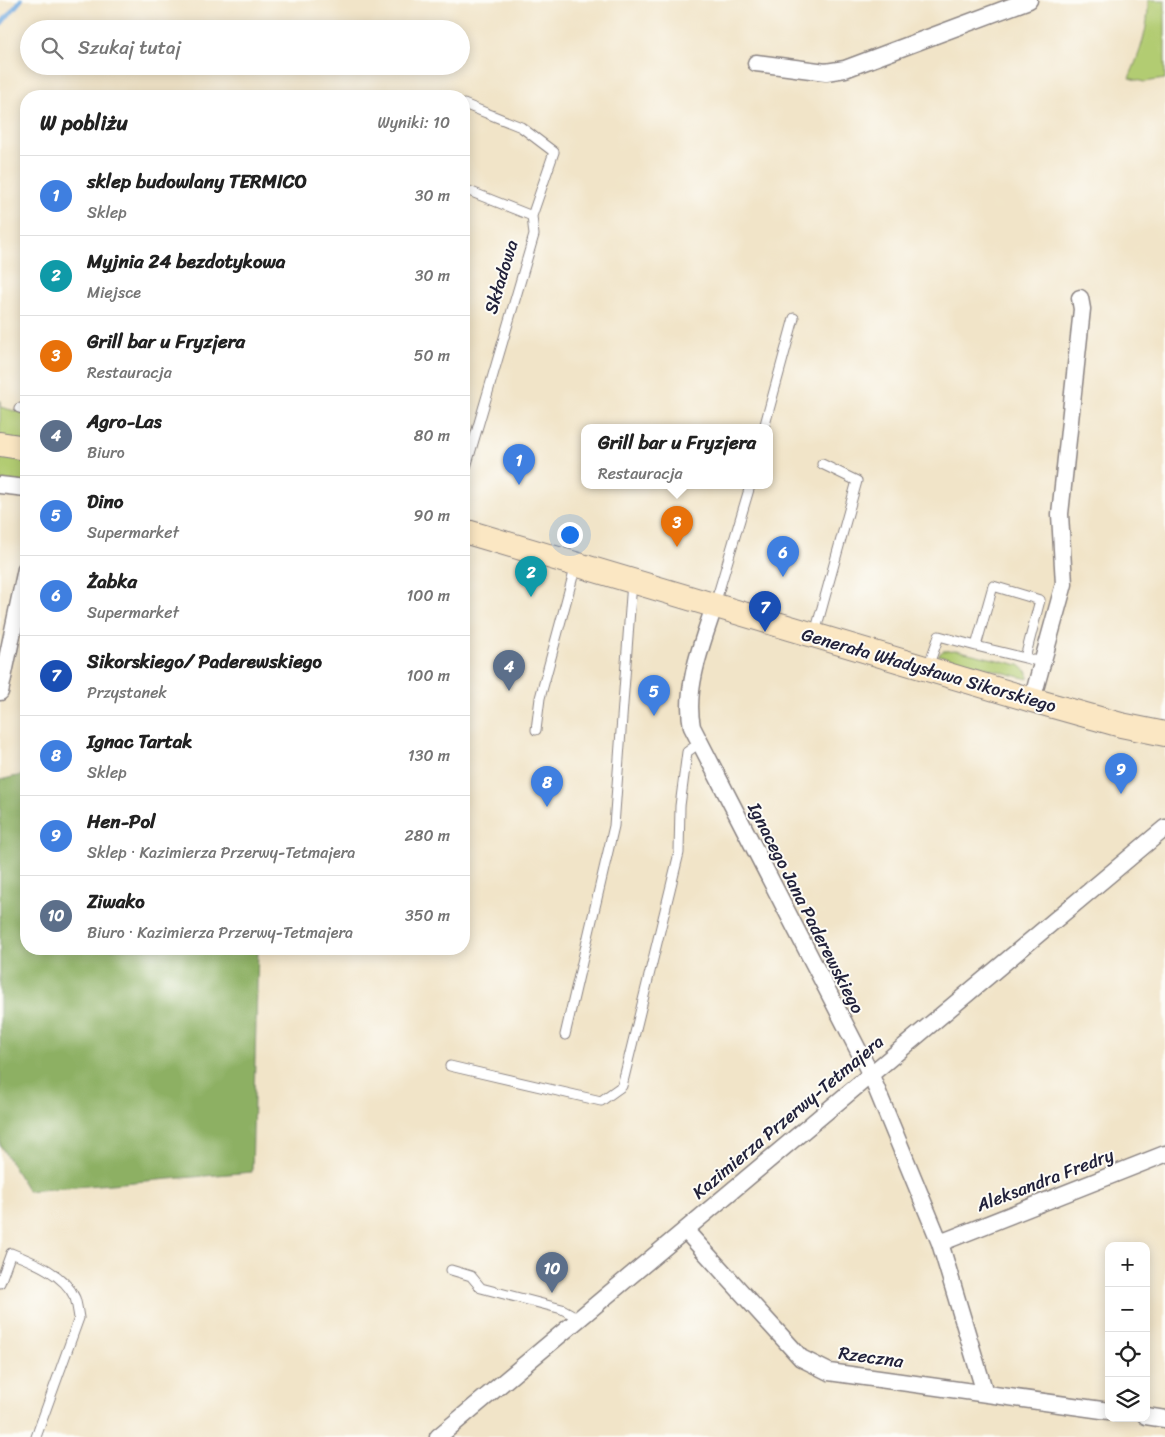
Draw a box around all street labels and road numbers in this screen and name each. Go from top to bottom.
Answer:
street label: Składowa [475,236,527,318]
street label: Generała Władysława Sikorskiego [798,618,1060,722]
street label: Ignacego Jana Paderewskiego [738,796,873,1019]
street label: Kazimierza Przerwy-Tetmajera [685,1027,891,1207]
street label: Aleksandra Fredry [971,1139,1119,1221]
street label: Rzeczna [837,1337,906,1378]

